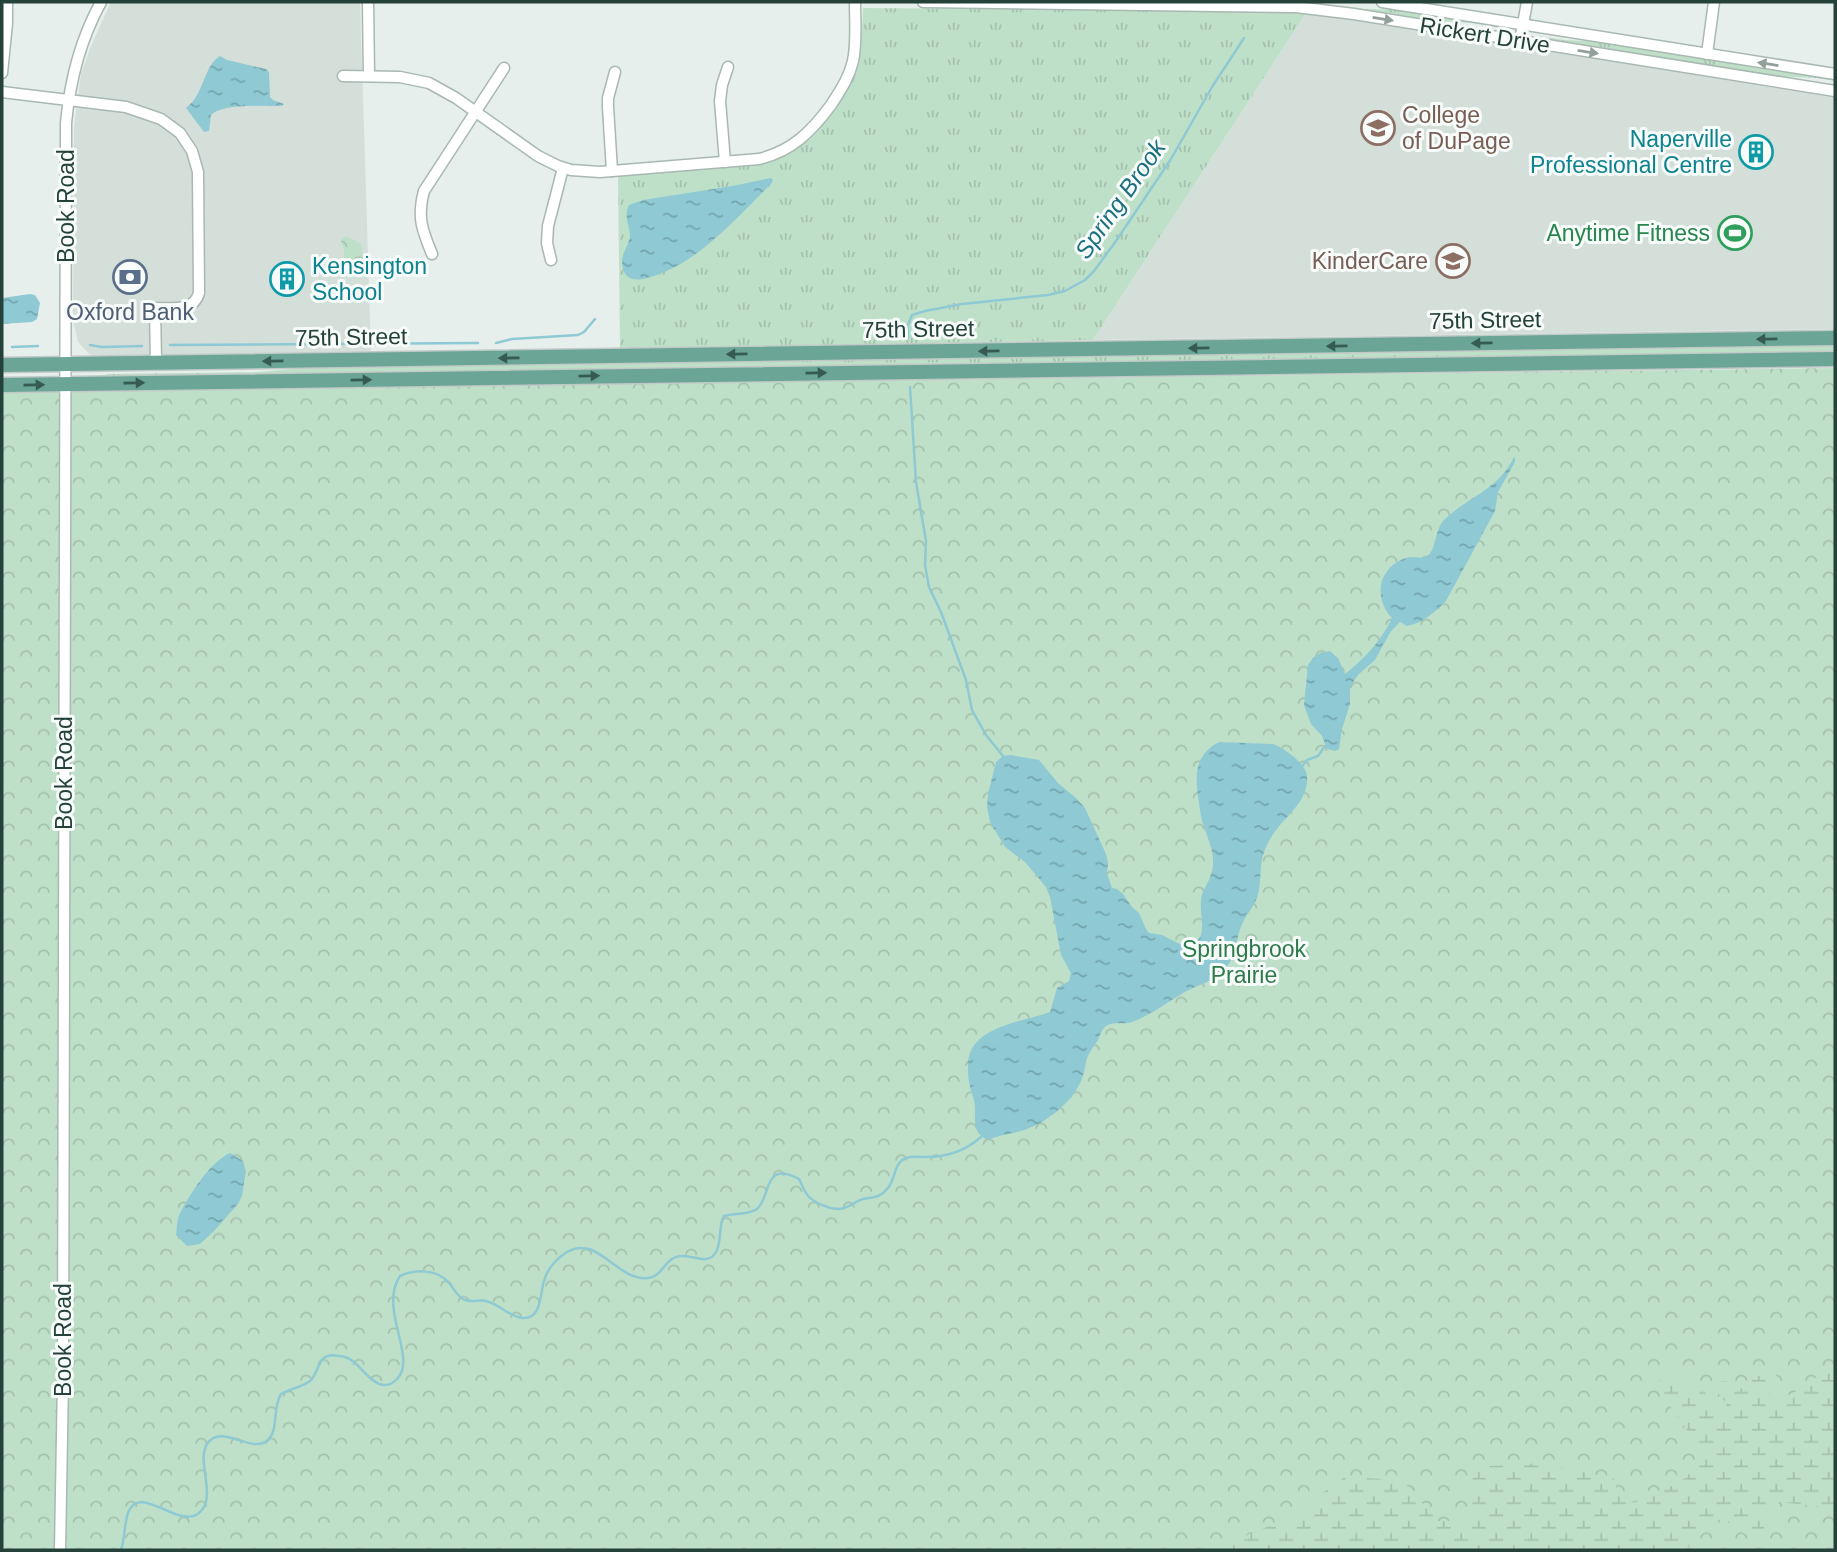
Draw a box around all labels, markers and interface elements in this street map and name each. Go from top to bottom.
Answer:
street label: Rickert Drive [1418,12,1552,58]
one-way arrow [1372,13,1394,24]
one-way arrow [1577,47,1599,58]
one-way arrow [1757,58,1779,69]
place label: College of DuPage [1402,102,1511,154]
school or university icon: College of DuPage [1359,109,1397,147]
place label: Naperville Professional Centre [1530,126,1732,178]
water label: Spring Brook [1069,133,1172,264]
building icon: Naperville Professional Centre [1737,133,1775,171]
street label: Book Road [53,149,79,263]
sports icon: Anytime Fitness [1716,214,1754,252]
place label: Anytime Fitness [1546,220,1710,246]
school or university icon: KinderCare [1434,242,1472,280]
place label: KinderCare [1312,248,1428,274]
place label: Kensington School [312,253,427,305]
bank icon: Oxford Bank [111,258,149,296]
building icon: Kensington School [268,260,306,298]
place label: Oxford Bank [66,299,194,325]
street label: 75th Street [1429,306,1542,334]
street label: 75th Street [862,315,975,343]
street label: 75th Street [295,323,408,351]
one-way arrow [1756,333,1778,345]
one-way arrow [1471,337,1493,349]
one-way arrow [1326,340,1348,351]
one-way arrow [1188,342,1210,353]
one-way arrow [978,345,1000,356]
one-way arrow [726,349,748,360]
one-way arrow [498,352,520,364]
one-way arrow [262,355,284,367]
one-way arrow [806,367,828,379]
one-way arrow [578,370,600,382]
one-way arrow [351,374,373,386]
one-way arrow [123,377,145,389]
one-way arrow [23,379,45,391]
street label: Book Road [51,716,77,830]
park label: Springbrook Prairie [1182,936,1307,988]
street label: Book Road [50,1283,76,1397]

